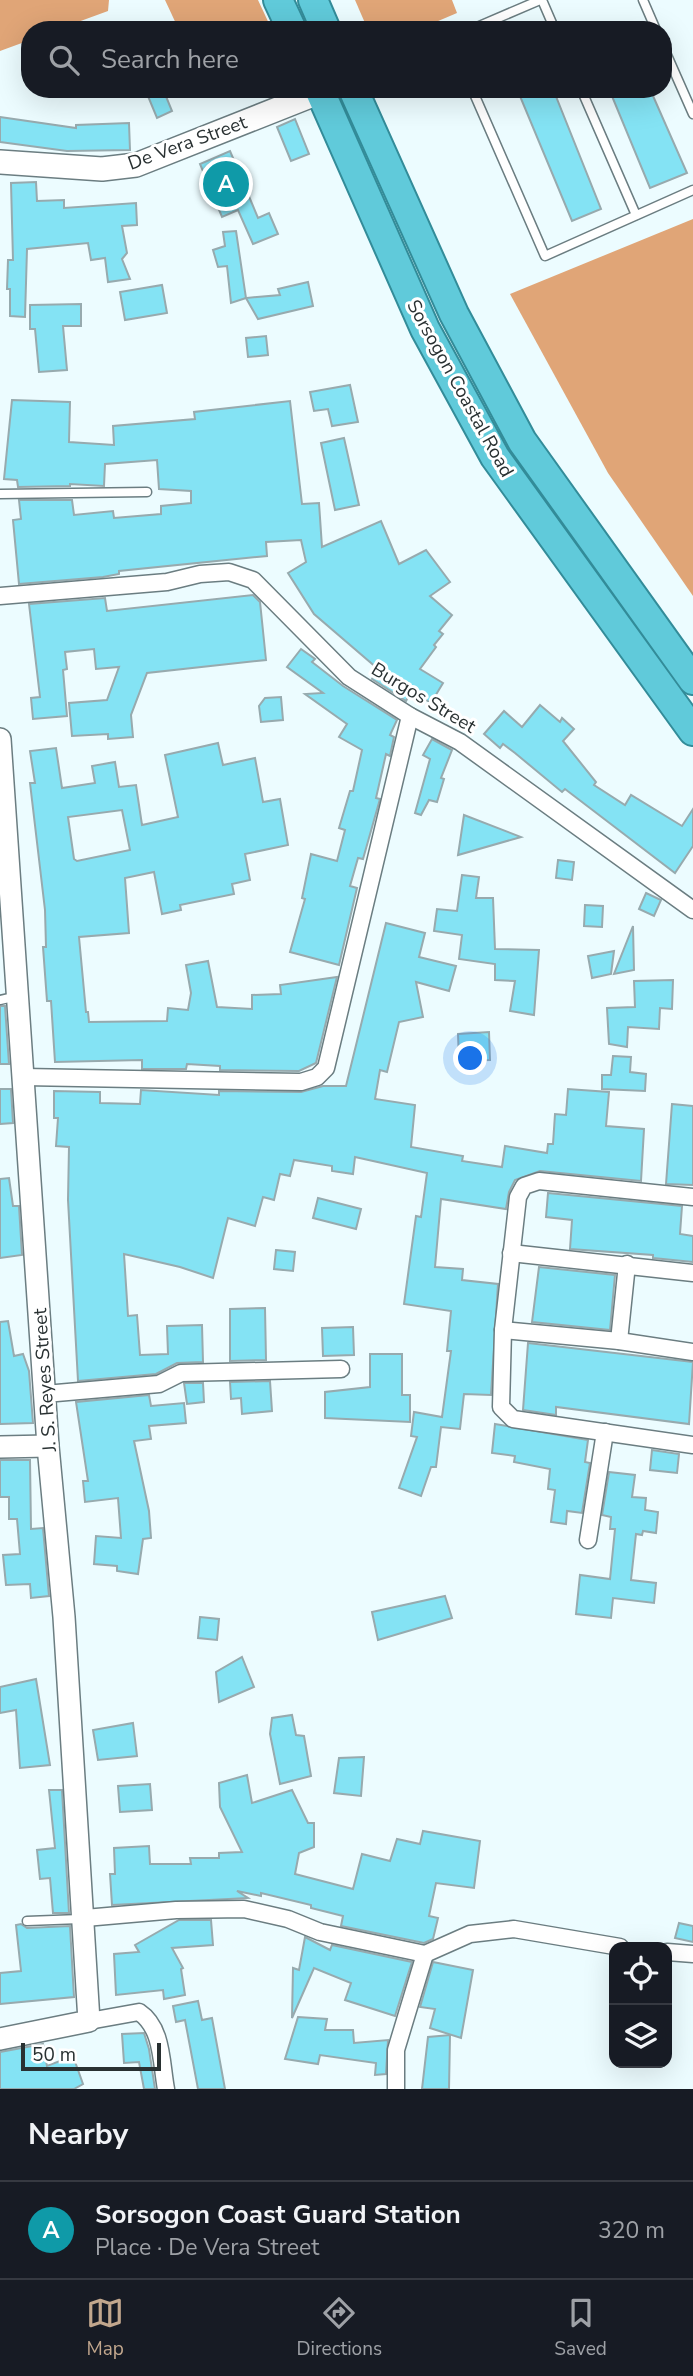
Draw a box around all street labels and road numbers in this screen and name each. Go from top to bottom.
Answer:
street label: De Vera Street [124,109,251,176]
street label: Sorsogon Coastal Road [400,295,520,482]
street label: Burgos Street [366,656,481,739]
street label: J. S. Reyes Street [27,1307,63,1454]

